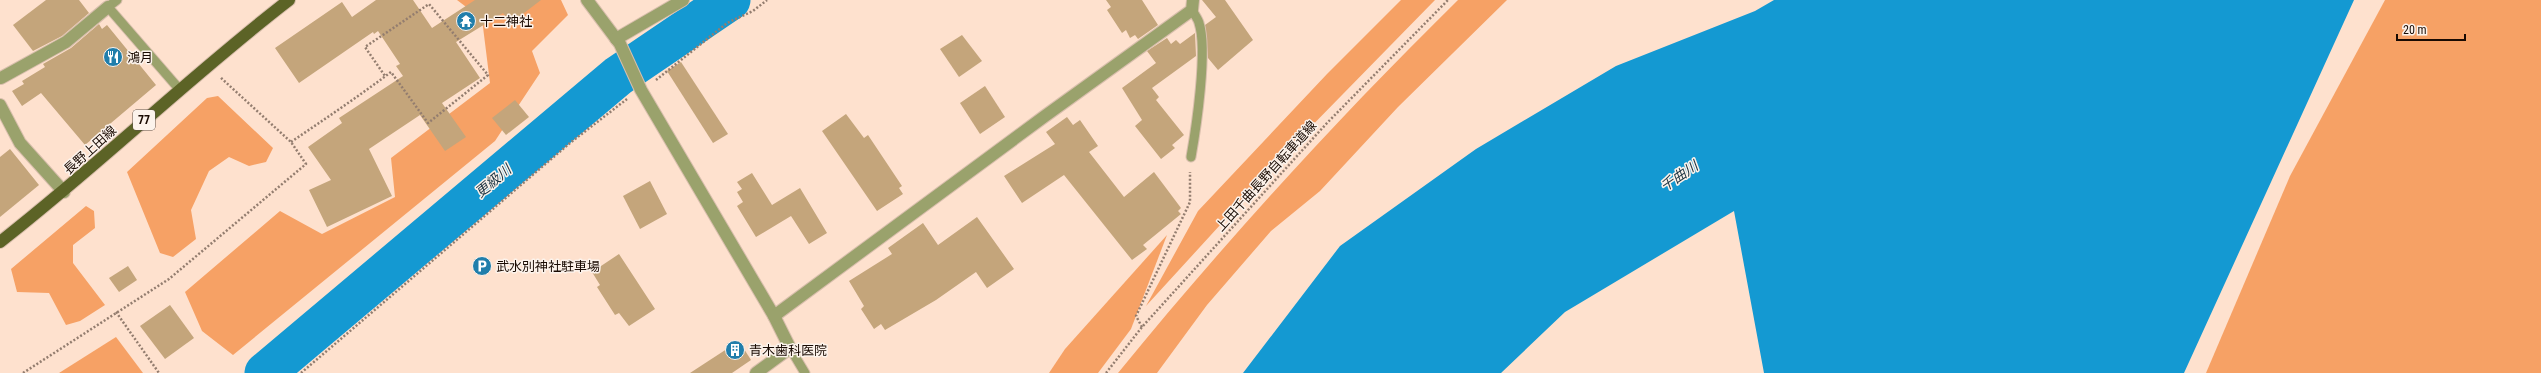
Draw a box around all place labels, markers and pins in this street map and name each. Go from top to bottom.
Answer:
temple icon: 十二神社 [455,10,477,32]
place label: 十二神社 [480,14,532,29]
restaurant icon: 鴻月 [102,46,124,68]
place label: 鴻月 [127,50,153,65]
parking icon: 武水別神社駐車場 [471,255,493,277]
place label: 武水別神社駐車場 [496,259,600,274]
building icon: 青木歯科医院 [724,339,746,361]
place label: 青木歯科医院 [749,343,827,358]

